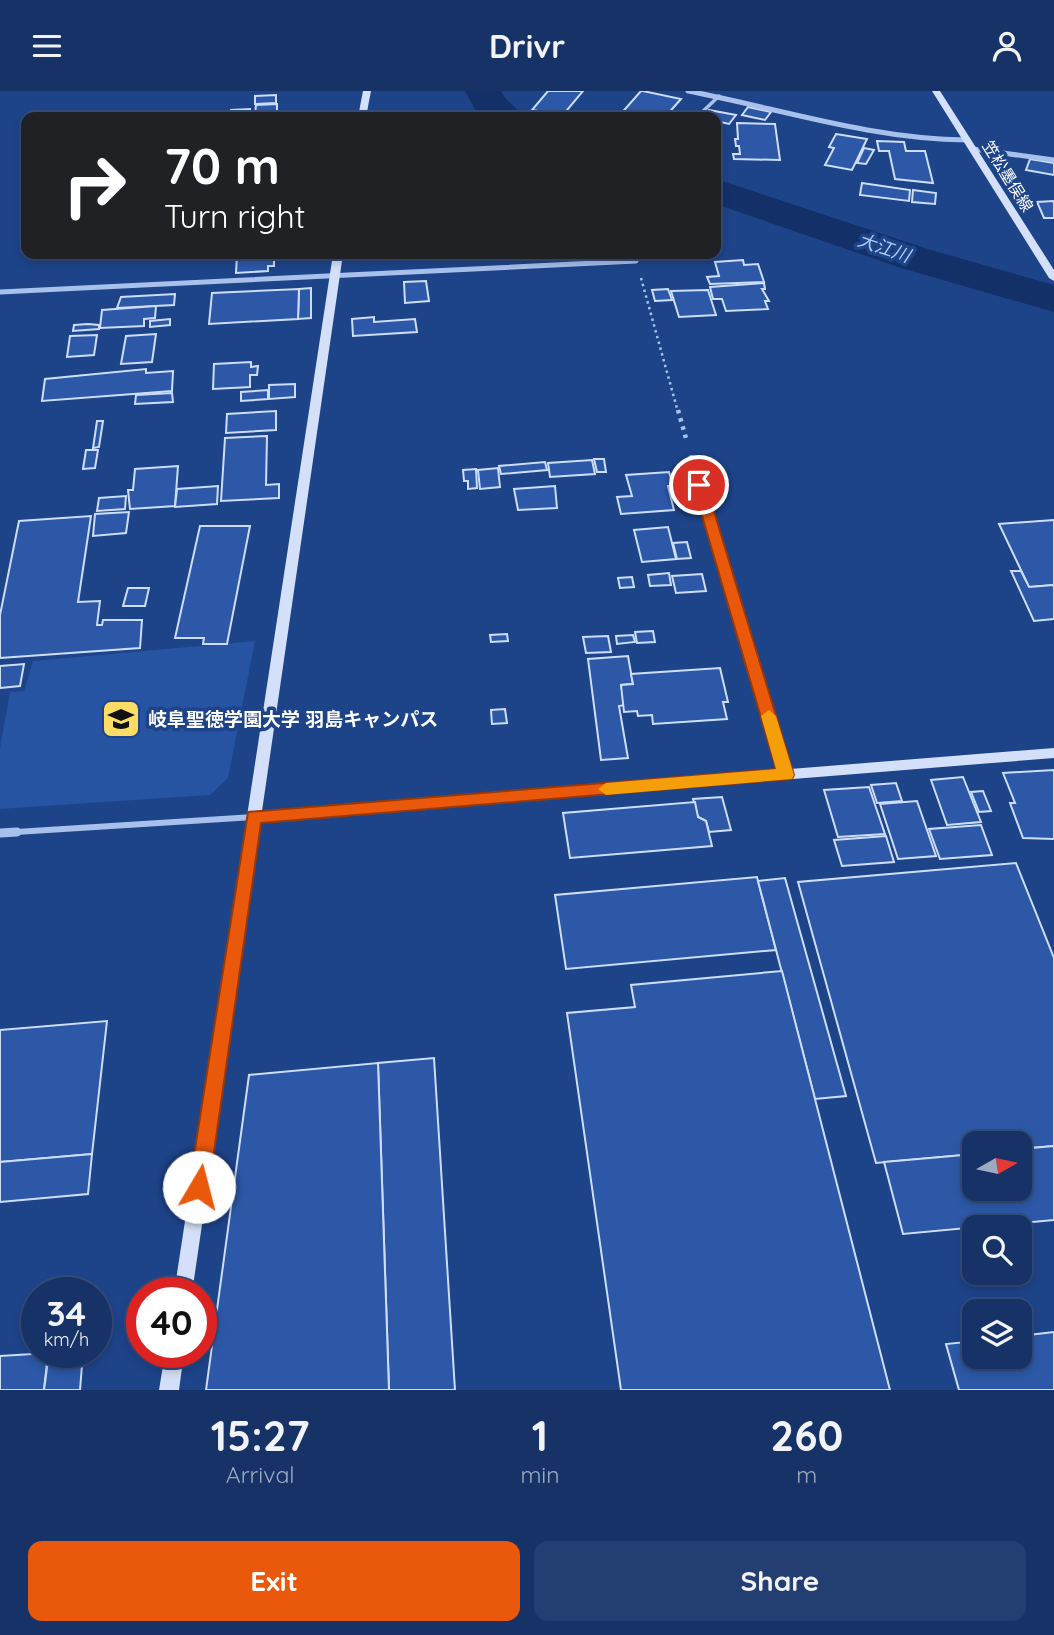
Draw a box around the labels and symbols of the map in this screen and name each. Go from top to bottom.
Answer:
street label: 笠松墨俣線 [978,137,1038,215]
water label: 大江川 [855,228,915,268]
pin [669,455,729,515]
school or university icon: 岐阜聖徳学園大学 羽島キャンパス [100,698,142,740]
place label: 岐阜聖徳学園大学 羽島キャンパス [148,707,438,731]
north arrow [962,1131,1032,1201]
position arrow [162,1150,236,1224]
speed limit sign: 40 [126,1277,217,1368]

